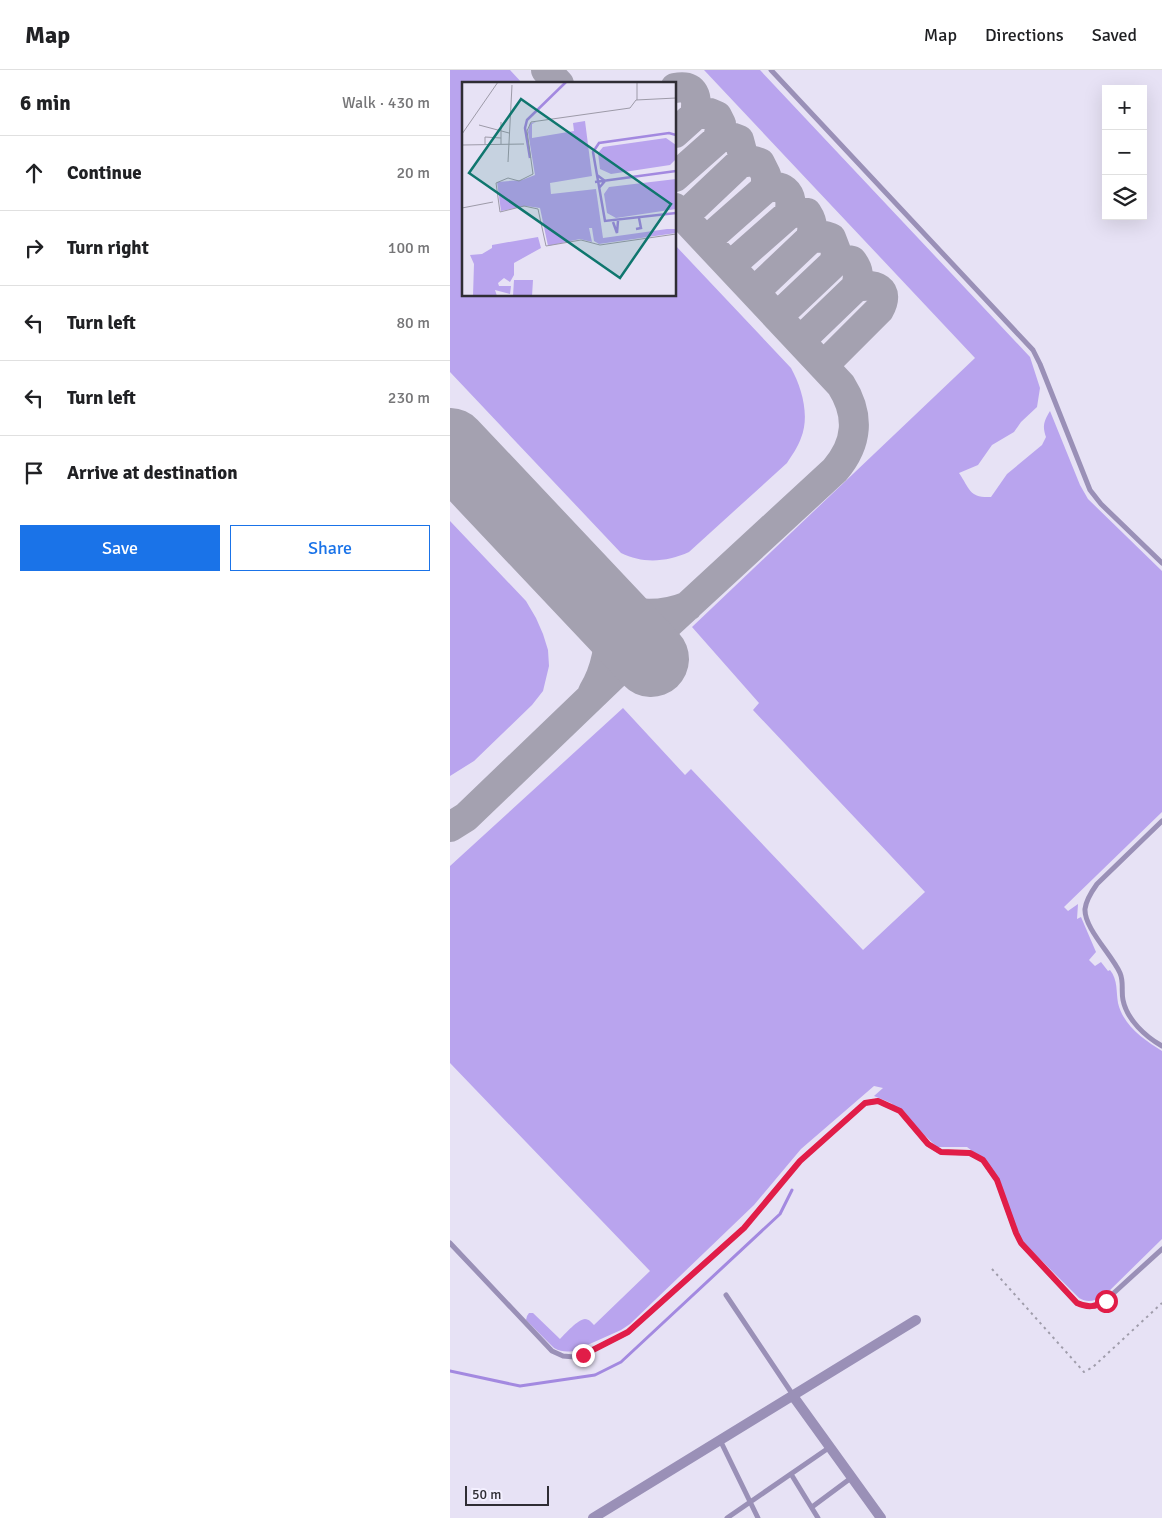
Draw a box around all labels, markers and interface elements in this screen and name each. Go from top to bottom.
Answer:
text: Map [25,20,70,50]
text: Map [924,24,957,46]
text: Directions [985,24,1064,46]
text: Saved [1092,24,1137,46]
inset map [462,82,676,296]
map controls [1102,85,1147,220]
button: + [1102,85,1147,130]
text: 6 min [20,90,71,116]
text: Walk · 430 m [342,93,430,113]
button: − [1102,130,1147,175]
icon: ahead [20,159,48,187]
text: Continue [67,161,142,185]
text: 20 m [396,163,430,183]
button: layers [1102,175,1147,220]
icon: right [20,234,48,262]
text: Turn right [67,236,149,260]
text: 100 m [388,238,430,258]
icon: left [20,309,48,337]
text: Turn left [67,311,136,335]
text: 80 m [396,313,430,333]
icon: left [20,384,48,412]
text: Turn left [67,386,136,410]
text: 230 m [388,388,430,408]
icon: arrive [20,459,48,487]
text: Arrive at destination [67,461,238,485]
button: Save [20,525,220,571]
button: Share [230,525,430,571]
route start [1095,1290,1118,1313]
route end [572,1344,595,1367]
scale bar [465,1483,549,1506]
text: 50 m [472,1486,501,1503]

